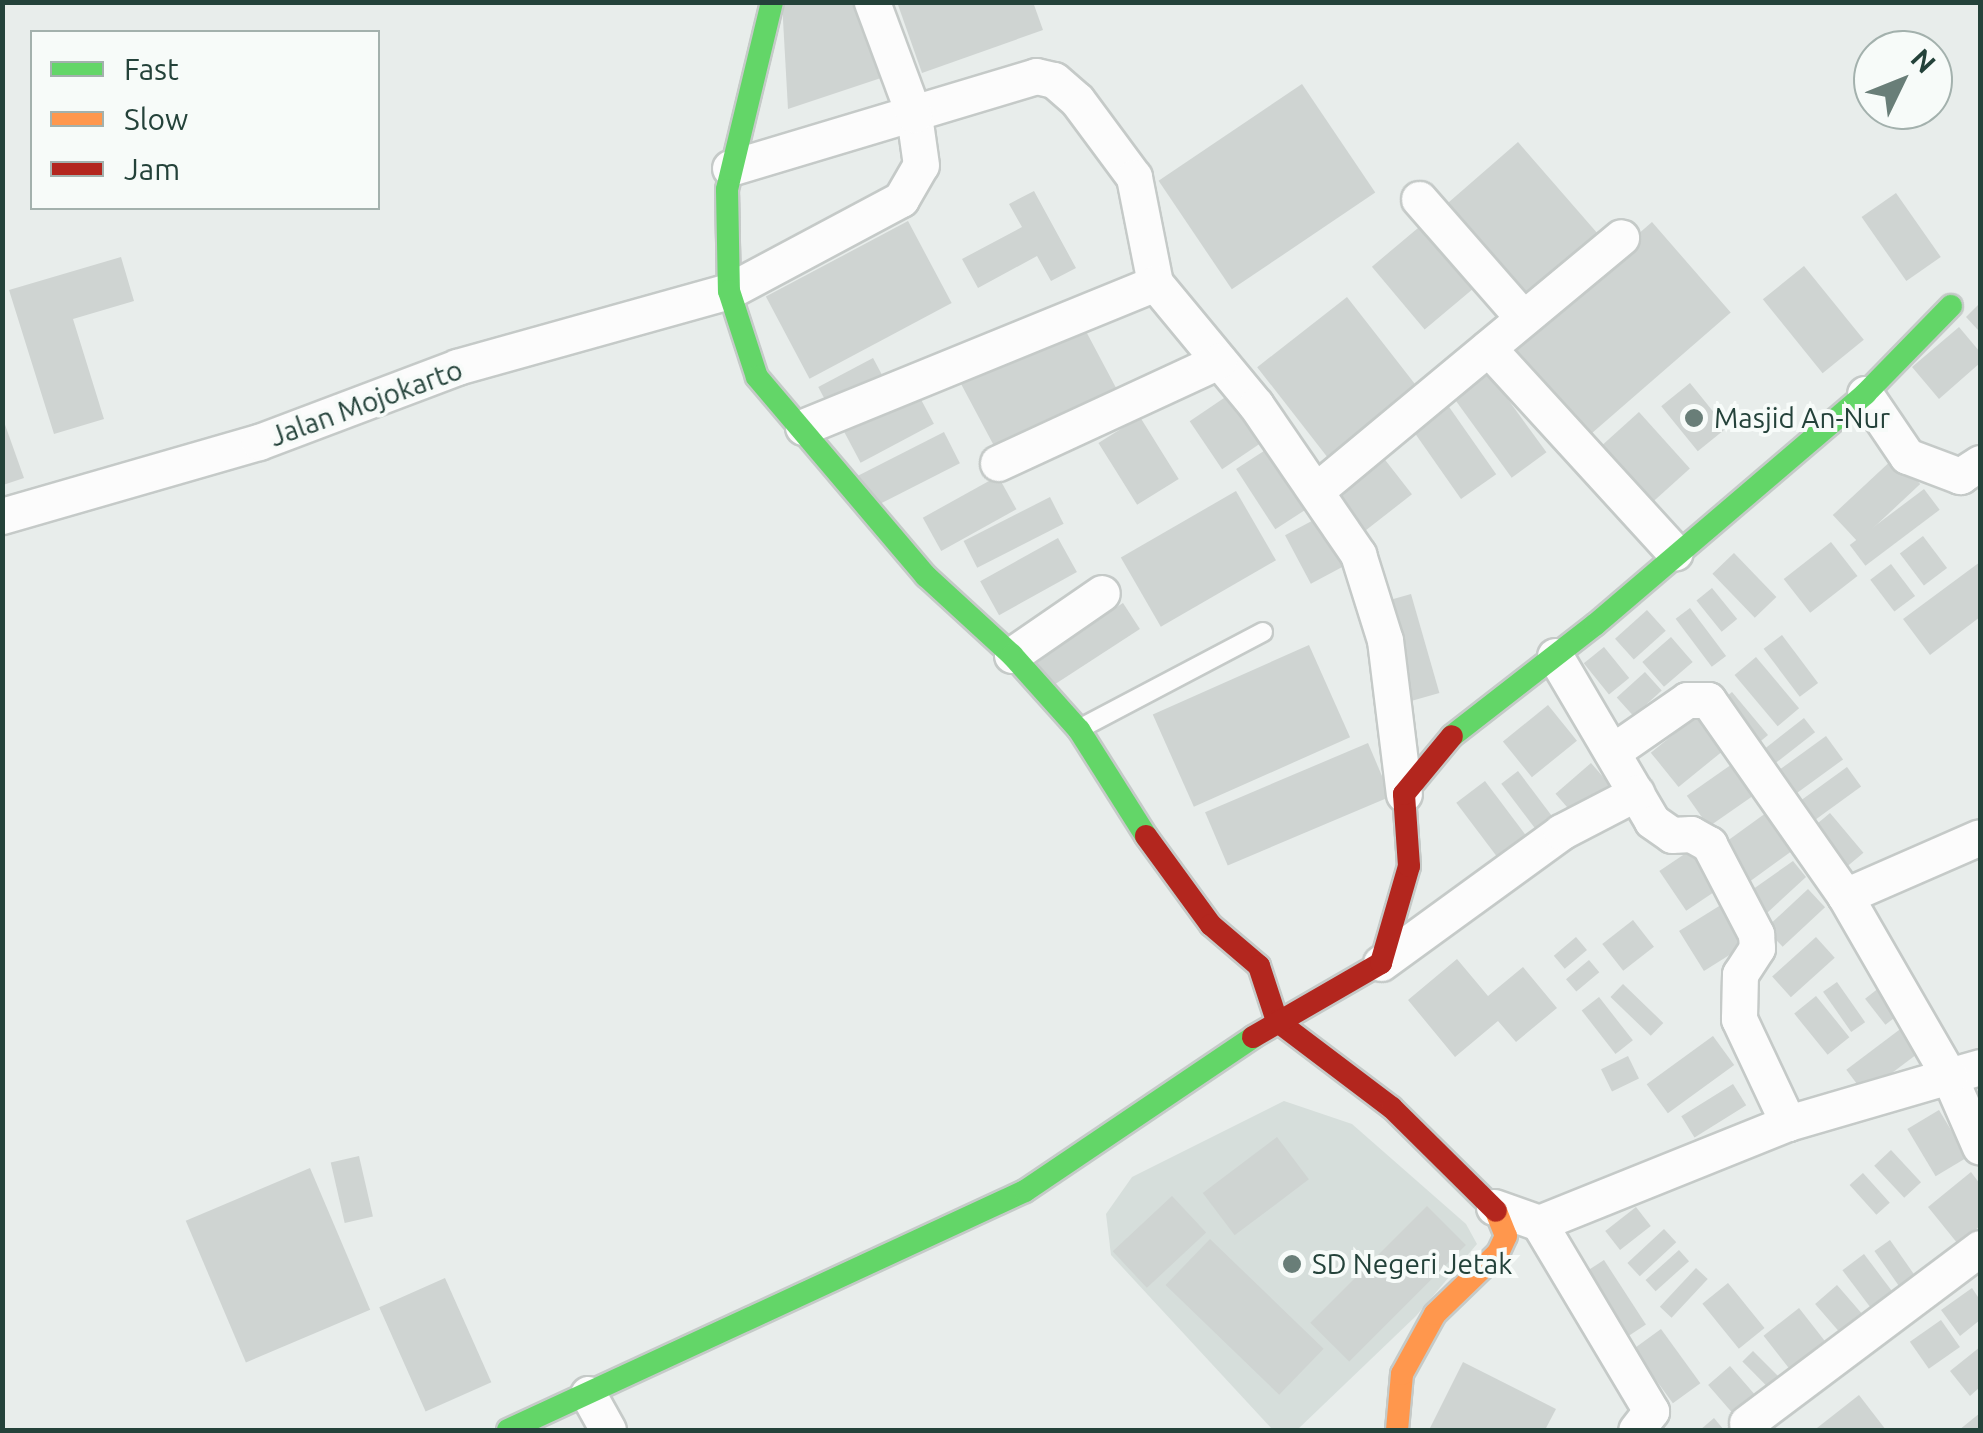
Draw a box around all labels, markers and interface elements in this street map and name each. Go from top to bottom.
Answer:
legend [30,30,380,210]
north arrow [1853,30,1953,130]
text: N [1905,42,1942,79]
text: Fast [124,52,179,86]
text: Slow [124,102,188,136]
text: Jam [124,152,180,186]
street label: Jalan Mojokarto [265,353,467,453]
place label: Masjid An-Nur [1714,401,1890,435]
marker: Masjid An-Nur [1683,407,1705,429]
place label: SD Negeri Jetak [1312,1247,1512,1281]
marker: SD Negeri Jetak [1281,1253,1303,1275]

